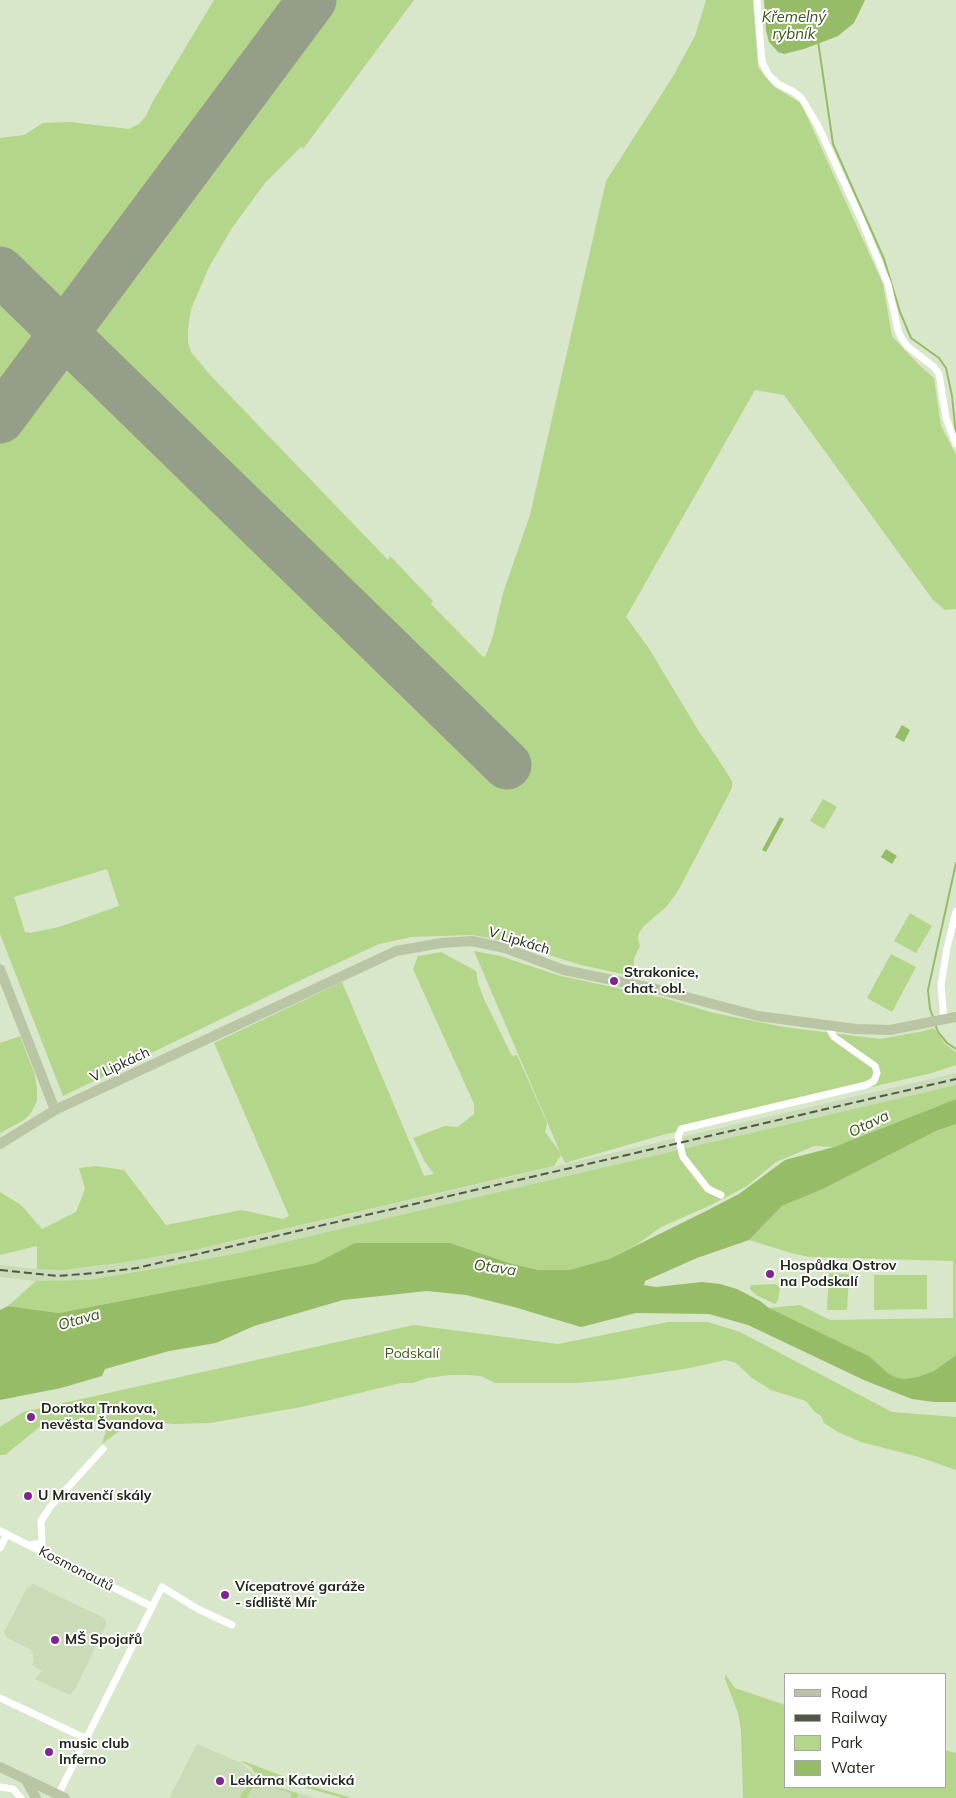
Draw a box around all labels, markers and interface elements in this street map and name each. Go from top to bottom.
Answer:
water label: Křemelný rybník [762,8,826,43]
street label: V Lipkách [486,924,552,958]
place label: Strakonice, chat. obl. [624,965,698,998]
marker: Strakonice, chat. obl. [608,975,620,987]
street label: V Lipkách [88,1044,152,1086]
water label: Otava [846,1107,892,1141]
water label: Otava [473,1256,517,1280]
place label: Hospůdka Ostrov na Podskalí [780,1258,896,1290]
marker: Hospůdka Ostrov na Podskalí [764,1268,776,1280]
water label: Otava [56,1305,102,1335]
park label: Podskalí [385,1346,439,1362]
place label: Dorotka Trnkova, nevěsta Švandova [41,1401,163,1434]
marker: Dorotka Trnkova, nevěsta Švandova [25,1411,37,1423]
place label: U Mravenčí skály [38,1488,151,1504]
marker: U Mravenčí skály [22,1490,34,1502]
street label: Kosmonautů [36,1543,116,1595]
place label: Vícepatrové garáže - sídliště Mír [235,1579,365,1611]
marker: Vícepatrové garáže - sídliště Mír [219,1589,231,1601]
place label: MŠ Spojařů [65,1632,142,1648]
marker: MŠ Spojařů [49,1634,61,1646]
legend [784,1673,946,1788]
text: Road [831,1683,868,1702]
text: Railway [831,1708,887,1727]
text: Park [831,1733,863,1752]
place label: music club Inferno [59,1736,129,1768]
marker: music club Inferno [43,1746,55,1758]
text: Water [831,1758,875,1777]
place label: Lekárna Katovická [230,1773,354,1789]
marker: Lekárna Katovická [214,1775,226,1787]

